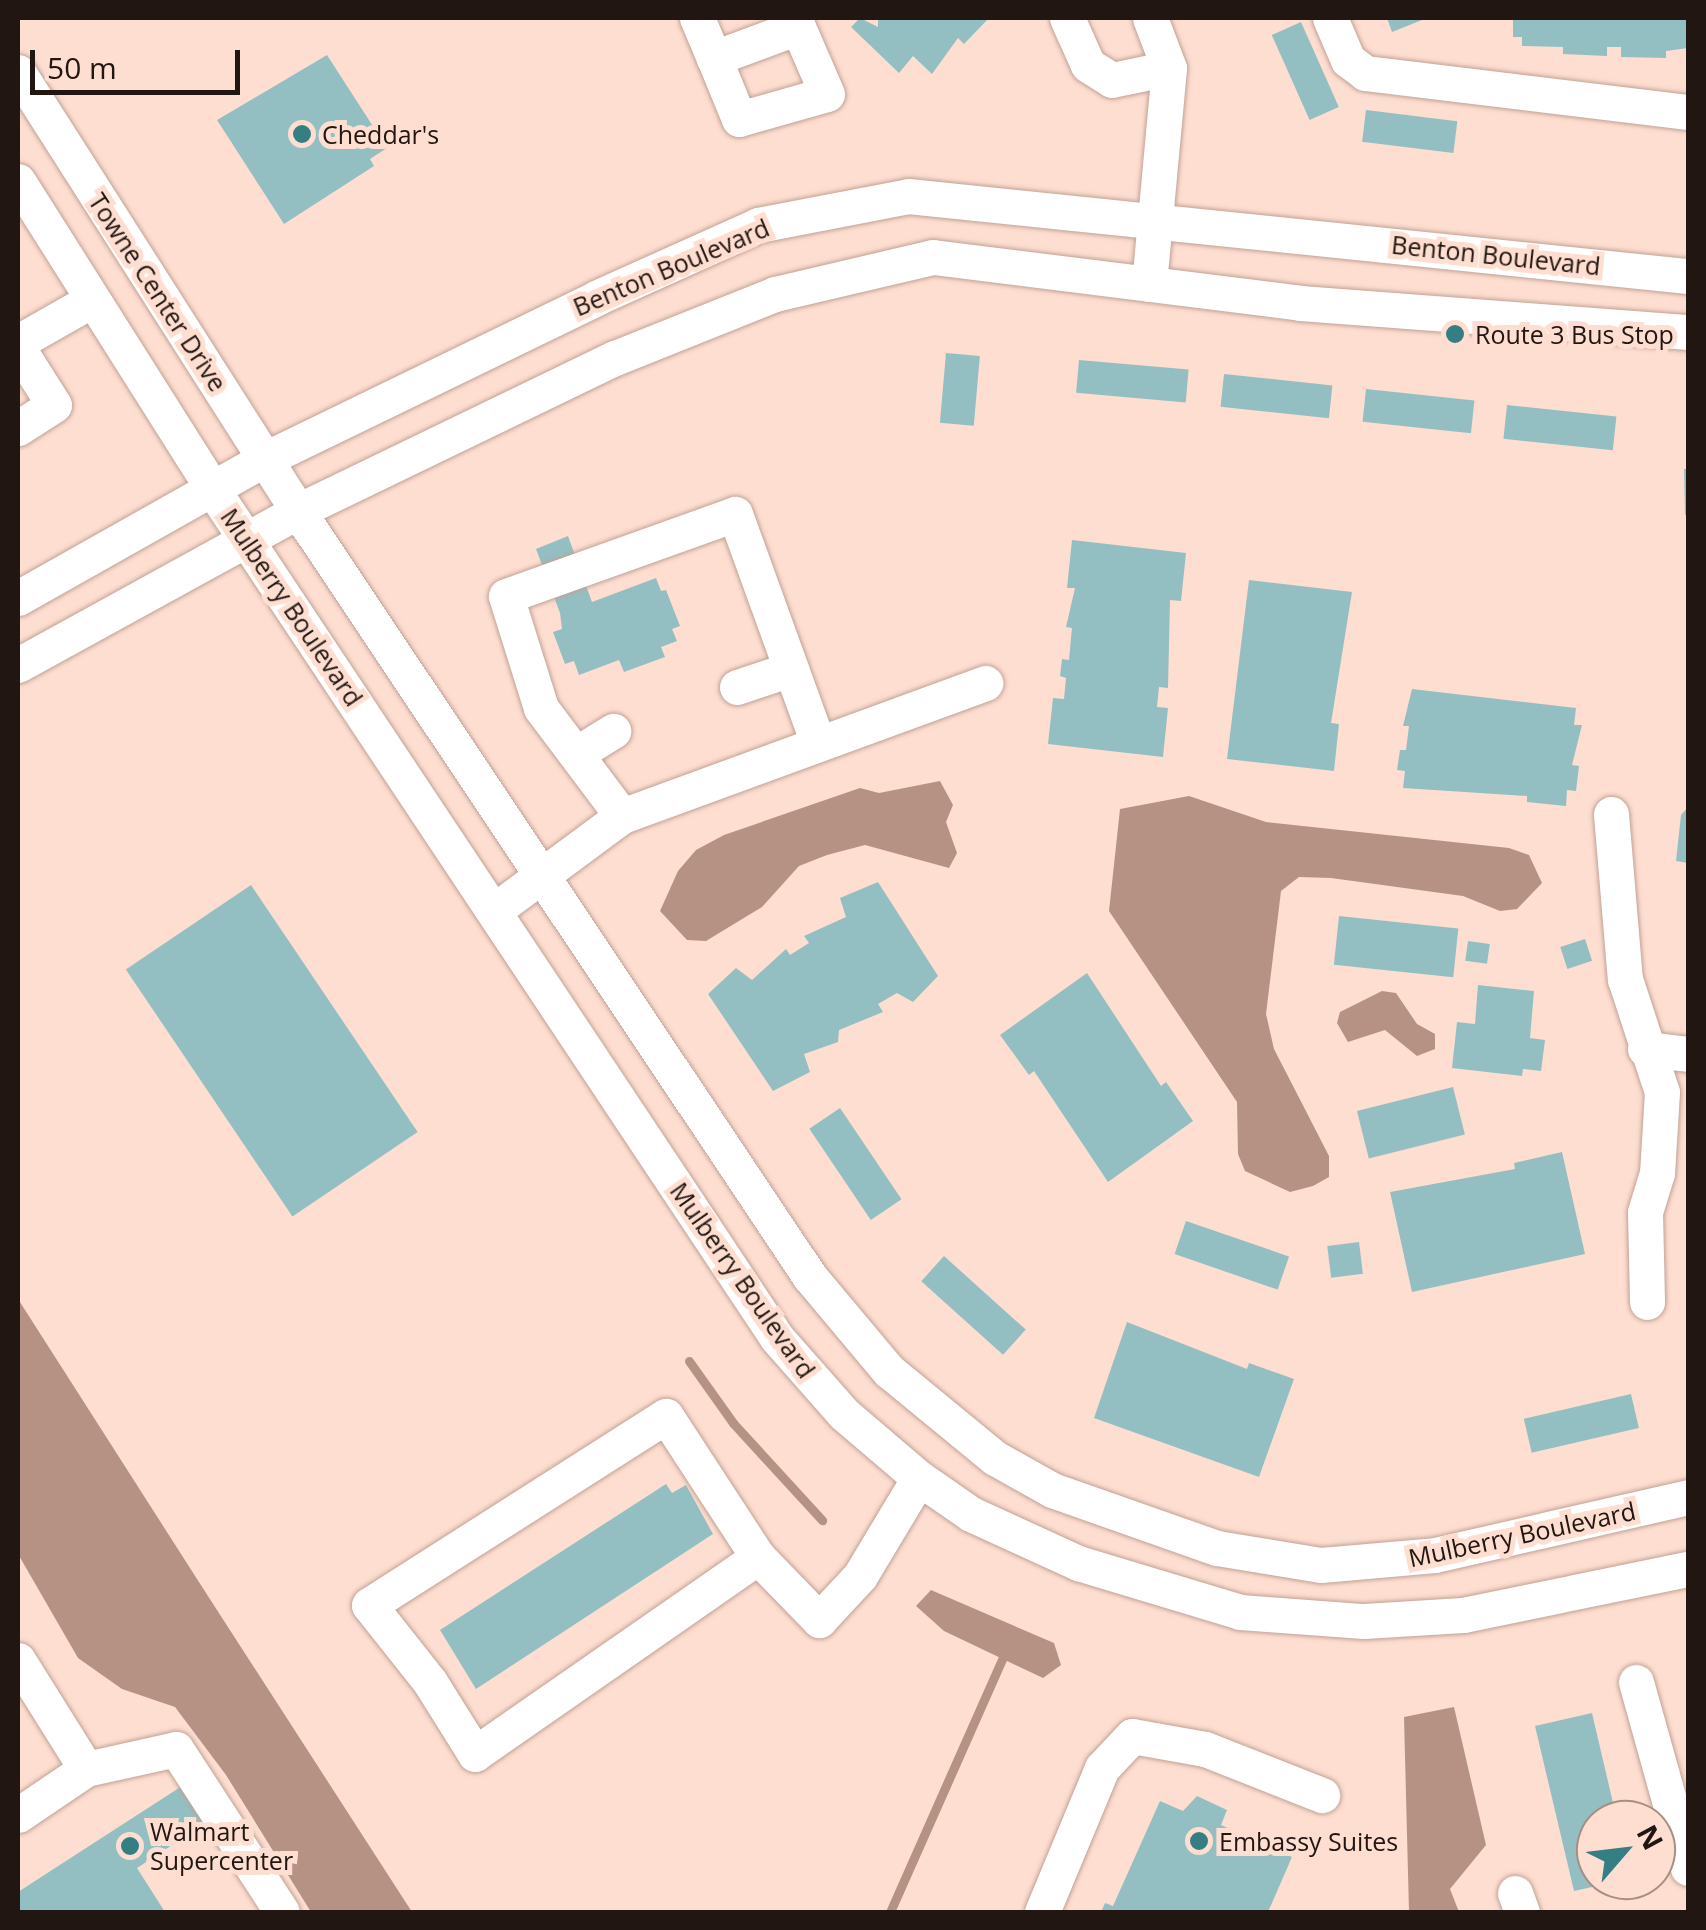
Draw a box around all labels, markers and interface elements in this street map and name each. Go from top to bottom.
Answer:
scale bar [35,30,245,92]
text: 50 m [47,47,117,88]
place label: Cheddar's [322,119,439,149]
marker: Cheddar's [291,123,313,145]
street label: Towne Center Drive [83,187,233,397]
street label: Benton Boulevard [568,212,774,322]
street label: Benton Boulevard [1390,229,1602,281]
place label: Route 3 Bus Stop [1475,319,1674,349]
marker: Route 3 Bus Stop [1444,323,1466,345]
street label: Mulberry Boulevard [215,503,369,711]
street label: Mulberry Boulevard [664,1177,822,1383]
street label: Mulberry Boulevard [1406,1495,1638,1573]
north arrow [1576,1800,1676,1900]
place label: Walmart Supercenter [150,1817,293,1876]
text: N [1629,1818,1673,1856]
place label: Embassy Suites [1219,1826,1398,1856]
marker: Embassy Suites [1188,1830,1210,1852]
marker: Walmart Supercenter [119,1835,141,1857]

